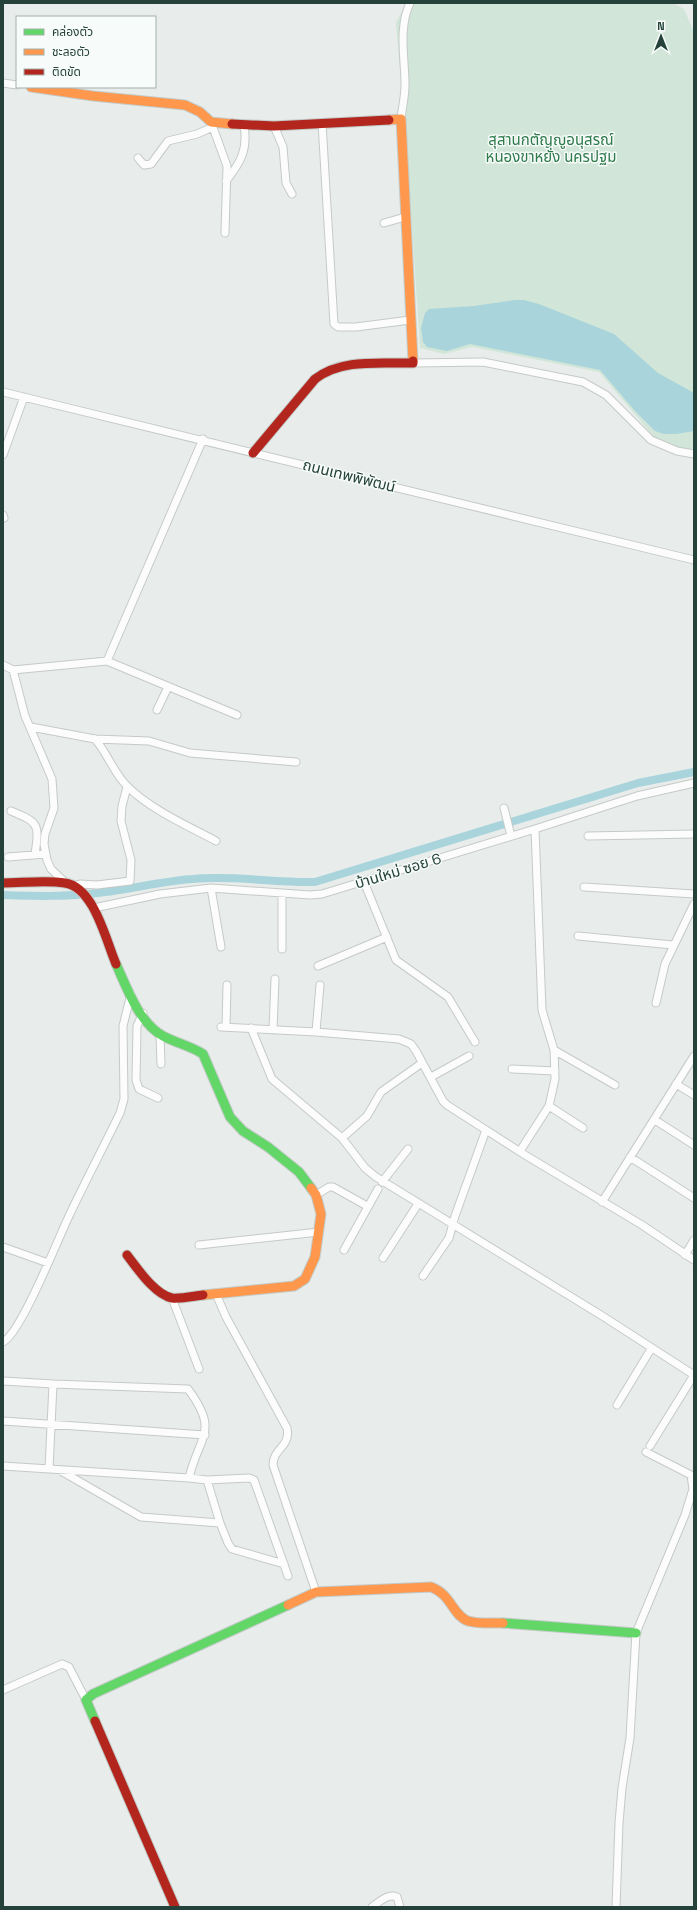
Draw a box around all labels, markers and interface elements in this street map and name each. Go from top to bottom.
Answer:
legend [16,16,156,88]
north arrow [641,16,681,56]
text: N [657,19,665,33]
text: คล่องตัว [52,24,93,40]
text: ชะลอตัว [52,44,90,60]
text: ติดขัด [52,64,81,80]
park label: สุสานกตัญญูอนุสรณ์ หนองขาหยั่ง นครปฐม [486,130,616,166]
street label: ถนนเทพพิพัฒน์ [301,455,398,496]
street label: บ้านใหม่ ซอย 6 [352,848,443,893]

